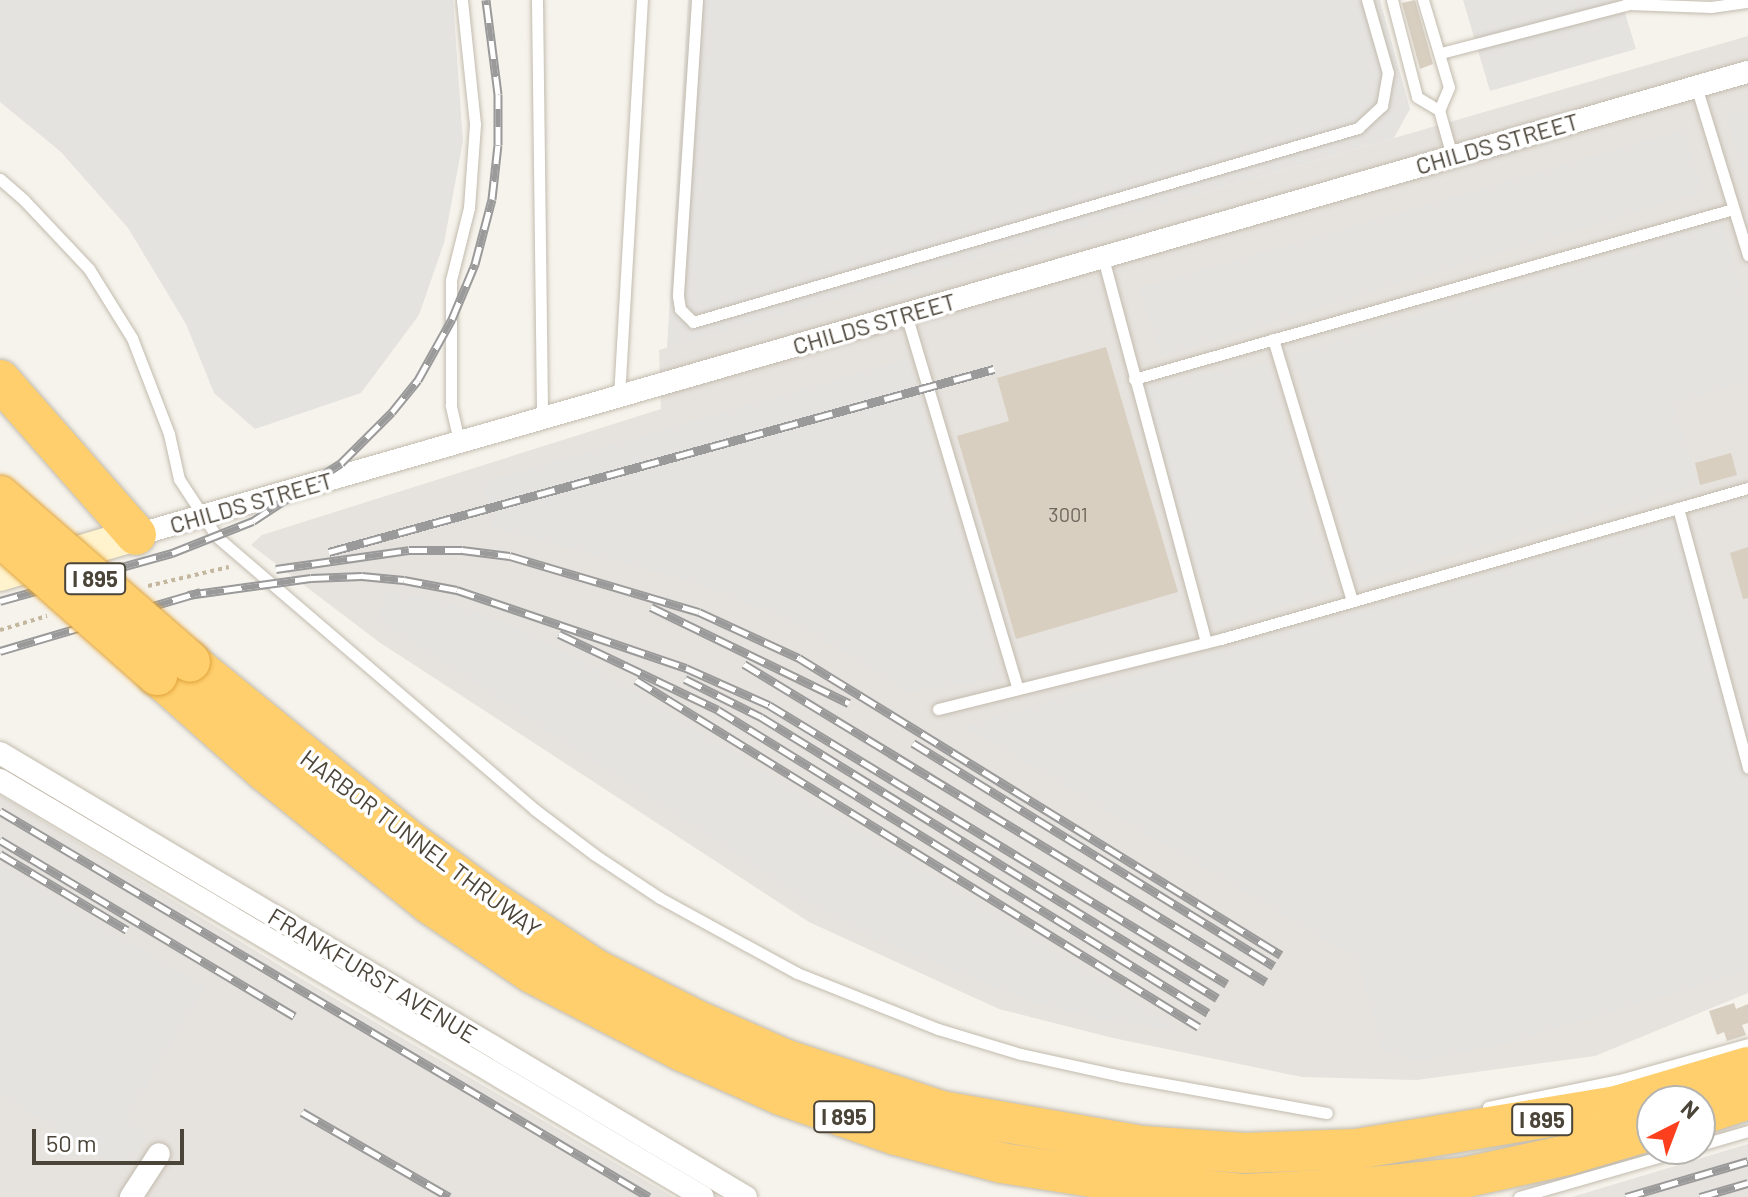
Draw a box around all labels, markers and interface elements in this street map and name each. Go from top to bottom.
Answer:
street label: CHILDS STREET [1412,106,1582,180]
street label: CHILDS STREET [789,286,959,360]
street label: CHILDS STREET [166,465,336,539]
house number: 3001 [1048,502,1088,526]
road number: I 895 [63,561,127,597]
street label: HARBOR TUNNEL THRUWAY [295,743,547,943]
street label: FRANKFURST AVENUE [263,901,483,1049]
north arrow [1636,1085,1716,1165]
text: N [1677,1094,1705,1123]
road number: I 895 [812,1099,876,1135]
road number: I 895 [1510,1102,1574,1138]
scale bar [36,1113,188,1163]
text: 50 m [46,1128,97,1157]

